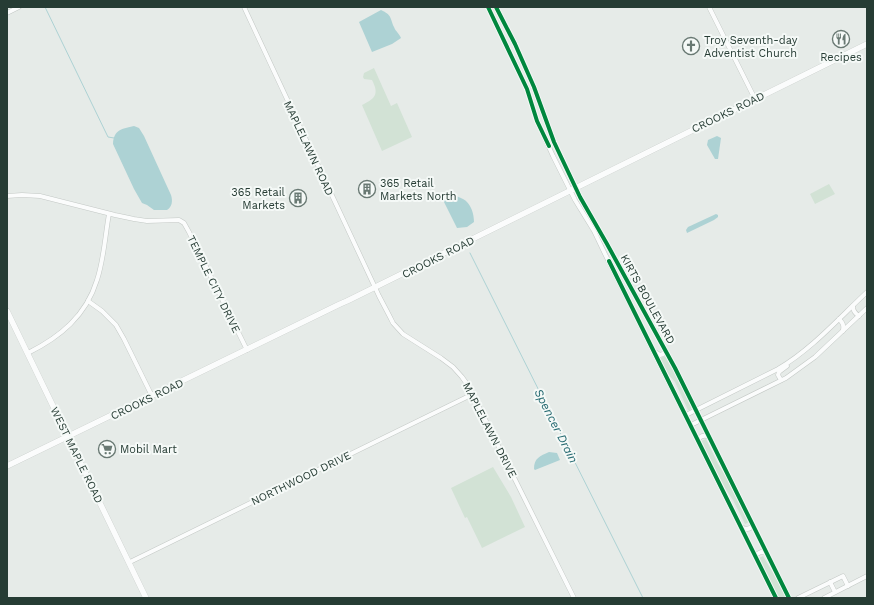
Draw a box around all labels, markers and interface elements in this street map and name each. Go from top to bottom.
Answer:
restaurant icon: Recipes [831,29,851,49]
place label: Troy Seventh-day Adventist Church [704,34,798,60]
church icon: Troy Seventh-day Adventist Church [681,36,701,56]
place label: Recipes [820,51,862,64]
street label: CROOKS ROAD [690,89,767,136]
street label: MAPLELAWN ROAD [281,99,336,198]
place label: 365 Retail Markets North [380,177,457,203]
building icon: 365 Retail Markets North [357,179,377,199]
place label: 365 Retail Markets [231,186,286,212]
building icon: 365 Retail Markets [288,188,308,208]
street label: TEMPLE CITY DRIVE [184,233,243,335]
street label: CROOKS ROAD [400,234,477,281]
street label: KIRTS BOULEVARD [618,252,678,346]
street label: CROOKS ROAD [109,376,186,423]
street label: MAPLELAWN DRIVE [460,380,519,480]
water label: Spencer Drain [531,387,581,465]
street label: WEST MAPLE ROAD [48,405,106,506]
supermarket icon: Mobil Mart [97,439,117,459]
place label: Mobil Mart [120,443,177,456]
street label: NORTHWOOD DRIVE [249,449,353,508]

